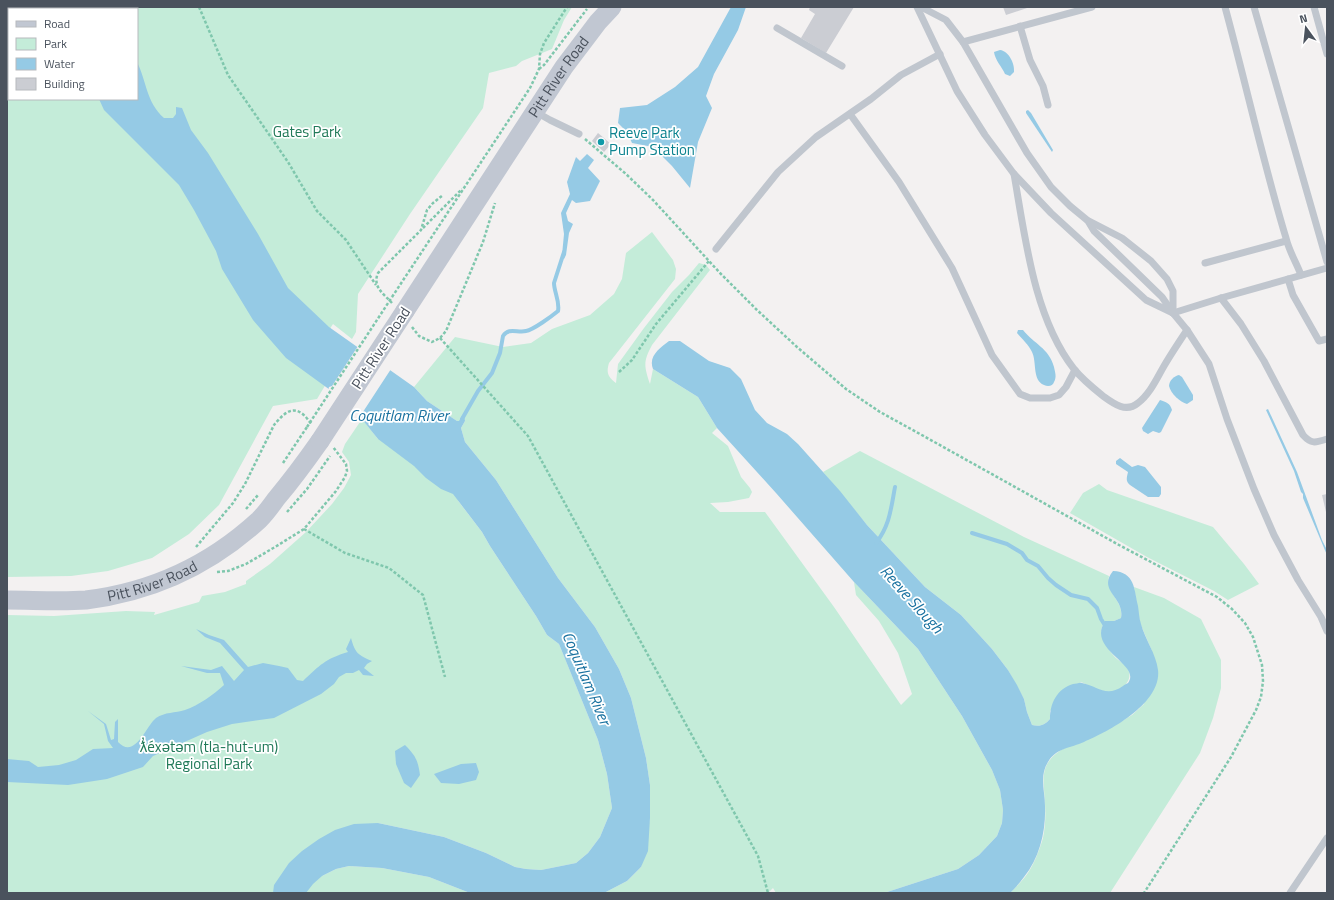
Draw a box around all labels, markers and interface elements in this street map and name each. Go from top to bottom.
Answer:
legend [8,8,138,100]
north arrow [1286,8,1326,48]
text: N [1298,10,1309,27]
text: Road [44,14,70,33]
street label: Pitt River Road [522,31,594,122]
text: Park [44,34,67,53]
text: Water [44,54,75,73]
text: Building [44,74,85,93]
park label: Gates Park [273,120,341,143]
place label: Reeve Park Pump Station [609,121,695,161]
marker: Reeve Park Pump Station [596,137,606,147]
street label: Pitt River Road [345,302,416,393]
water label: Coquitlam River [349,403,451,427]
street label: Pitt River Road [105,555,201,607]
water label: Reeve Slough [875,560,950,639]
water label: Coquitlam River [557,628,618,730]
park label: ƛ̓éxətəm (tla-hut-um) Regional Park [140,735,278,775]

